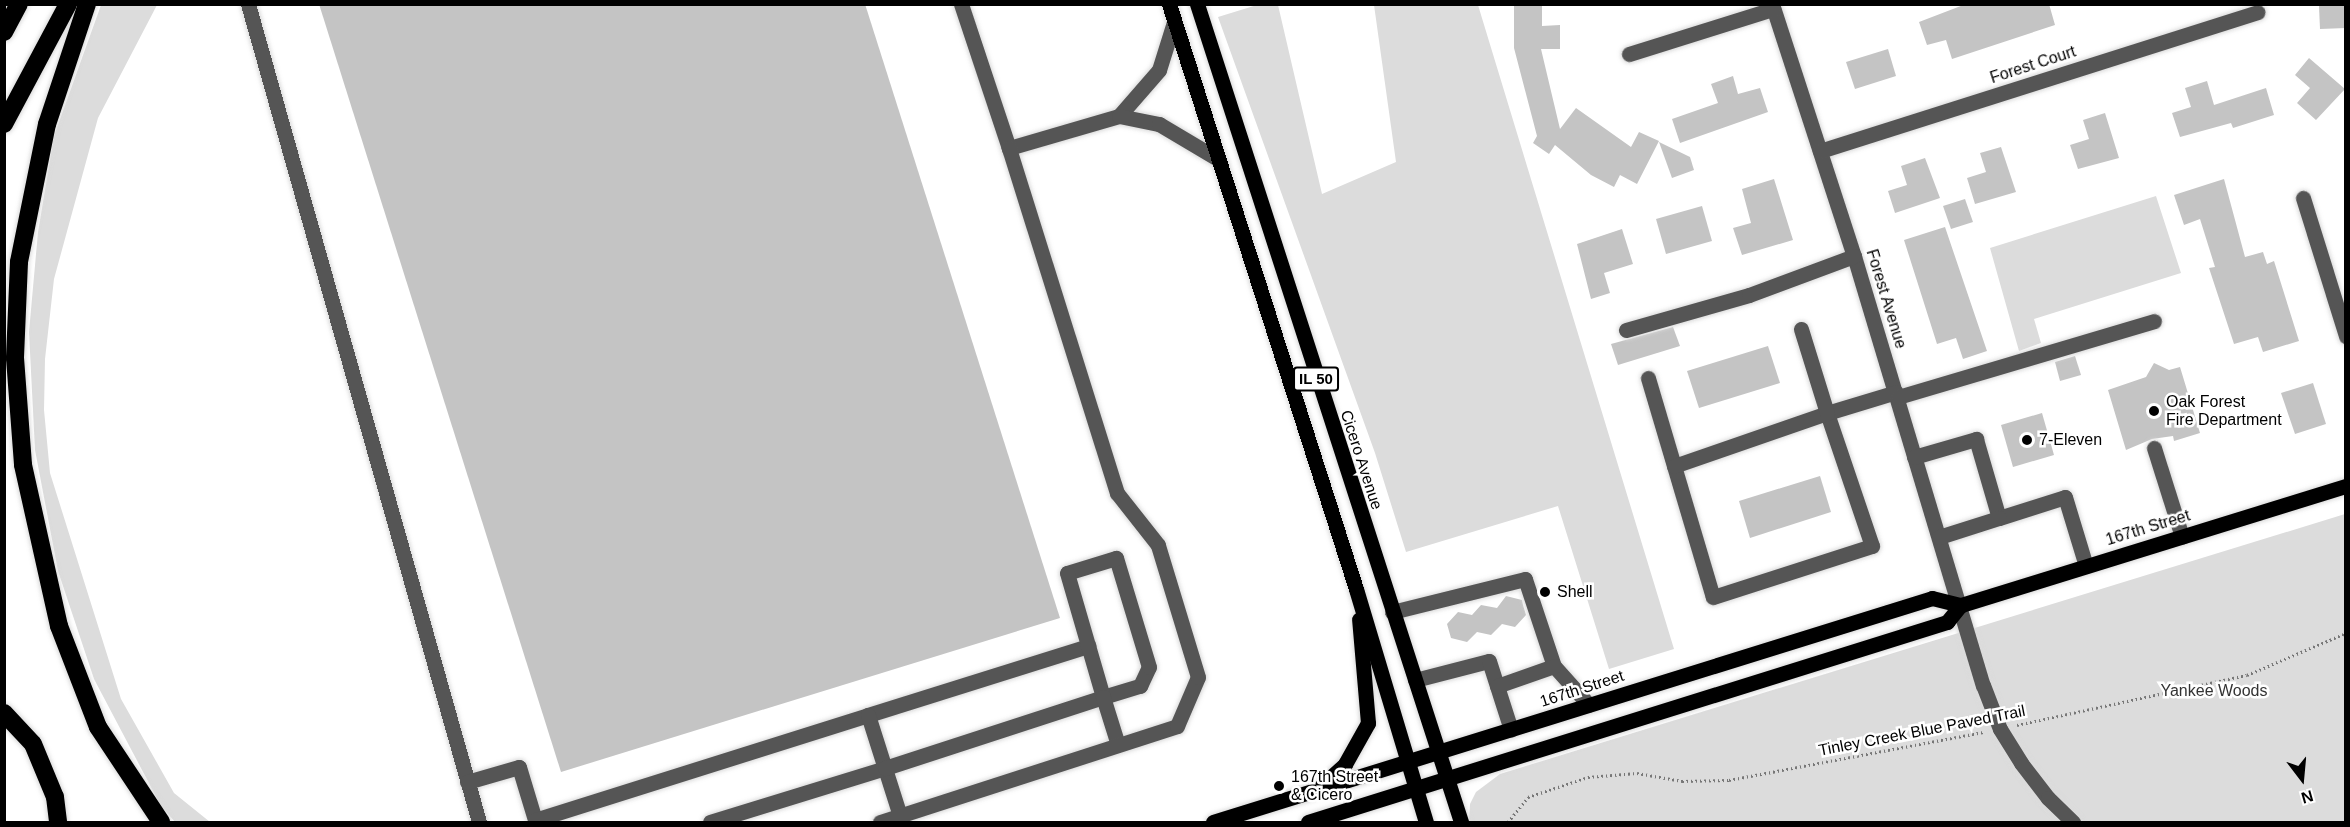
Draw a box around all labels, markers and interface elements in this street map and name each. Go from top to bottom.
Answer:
street label: Forest Court [1988,42,2078,88]
street label: Forest Avenue [1862,247,1910,351]
road number: IL 50 [1292,367,1340,391]
place label: Oak Forest Fire Department [2166,392,2282,430]
marker: Oak Forest Fire Department [2147,404,2161,418]
street label: Cicero Avenue [1336,407,1386,513]
place label: 7-Eleven [2039,430,2102,450]
marker: 7-Eleven [2020,433,2034,447]
street label: 167th Street [2104,506,2192,550]
place label: Shell [1557,582,1593,602]
marker: Shell [1538,585,1552,599]
street label: 167th Street [1538,666,1626,712]
park label: Yankee Woods [2160,681,2268,701]
street label: Tinley Creek Blue Paved Trail [1817,701,2027,761]
north arrow [2272,749,2332,809]
place label: 167th Street & Cicero [1291,767,1378,805]
marker: 167th Street & Cicero [1272,779,1286,793]
text: N [2299,787,2315,807]

